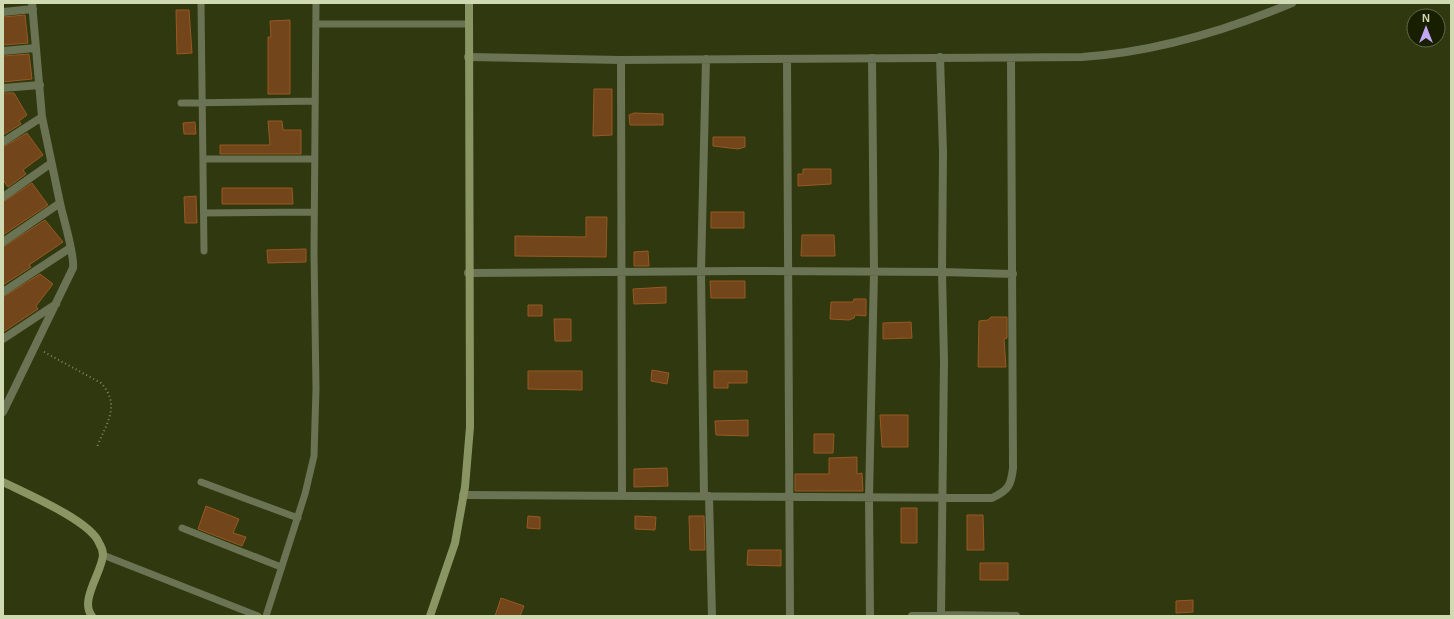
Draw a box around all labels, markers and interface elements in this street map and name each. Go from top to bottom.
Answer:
north arrow [1406,8,1446,48]
text: N [1422,12,1430,24]

